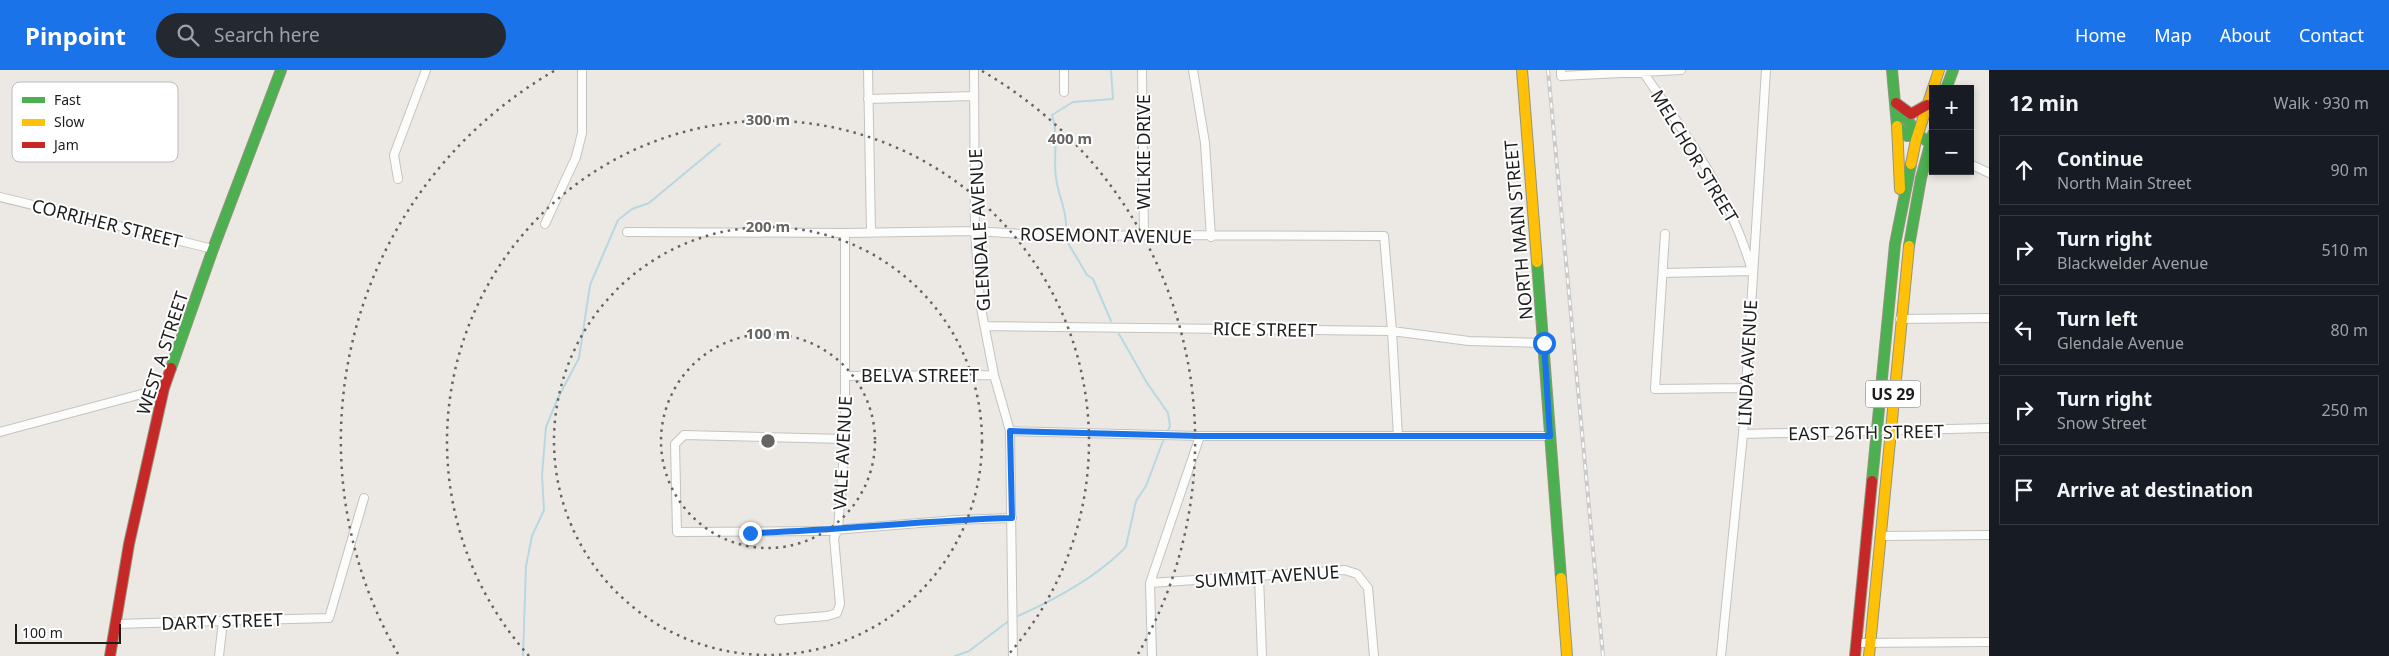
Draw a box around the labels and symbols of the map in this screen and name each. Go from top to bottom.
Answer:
legend [12,82,178,162]
street label: MELCHOR STREET [1646,85,1744,227]
text: Fast [54,90,81,109]
street label: WILKIE DRIVE [1131,94,1155,210]
text: 300 m [746,109,790,129]
text: Slow [54,112,85,131]
text: 400 m [1048,128,1092,148]
text: Jam [52,135,79,154]
street label: NORTH MAIN STREET [1498,139,1538,321]
street label: GLENDALE AVENUE [963,148,995,312]
street label: CORRIHER STREET [29,193,185,253]
text: 200 m [746,216,790,236]
street label: ROSEMONT AVENUE [1020,221,1192,249]
street label: WEST A STREET [131,288,193,418]
street label: LINDA AVENUE [1732,299,1762,427]
street label: RICE STREET [1213,316,1317,342]
text: 100 m [746,323,790,343]
route start [1533,332,1556,355]
street label: BELVA STREET [861,363,979,387]
road number: US 29 [1866,380,1920,408]
street label: VALE AVENUE [827,395,857,511]
street label: EAST 26TH STREET [1788,419,1944,445]
centre of rings [759,432,777,450]
route end [739,522,762,545]
street label: SUMMIT AVENUE [1194,559,1340,593]
street label: DARTY STREET [161,607,283,635]
scale bar [15,621,121,644]

